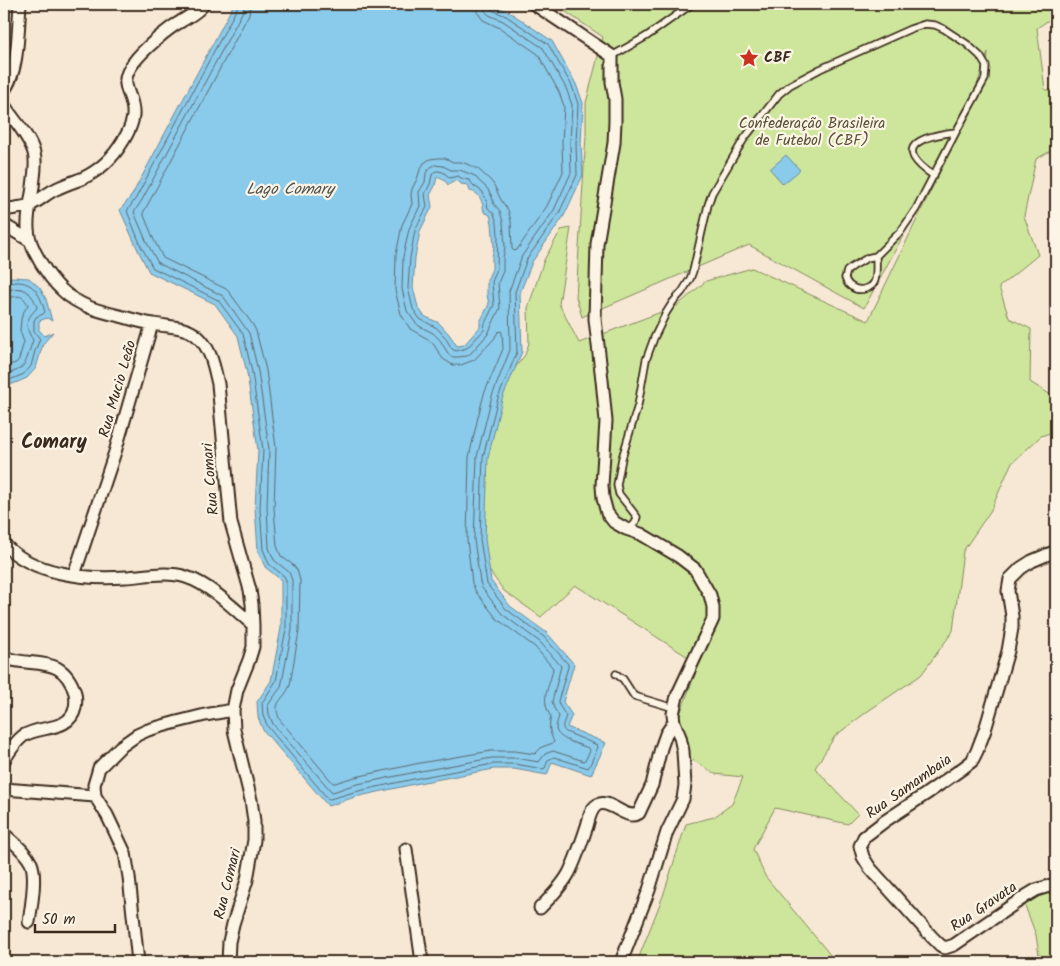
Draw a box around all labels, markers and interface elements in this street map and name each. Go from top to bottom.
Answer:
place label: CBF [764,46,792,70]
place icon: CBF [738,47,760,69]
park label: Confederação Brasileira de Futebol (CBF) [739,112,885,153]
water label: Lago Comary [246,177,336,202]
street label: Rua Mucio Leão [93,337,143,440]
district label: Comary [21,427,87,459]
street label: Rua Comari [196,441,226,516]
street label: Rua Samambaia [861,748,957,826]
street label: Rua Comari [208,845,249,922]
street label: Rua Gravata [946,876,1022,938]
scale bar [35,901,115,933]
text: 50 m [42,908,76,932]

